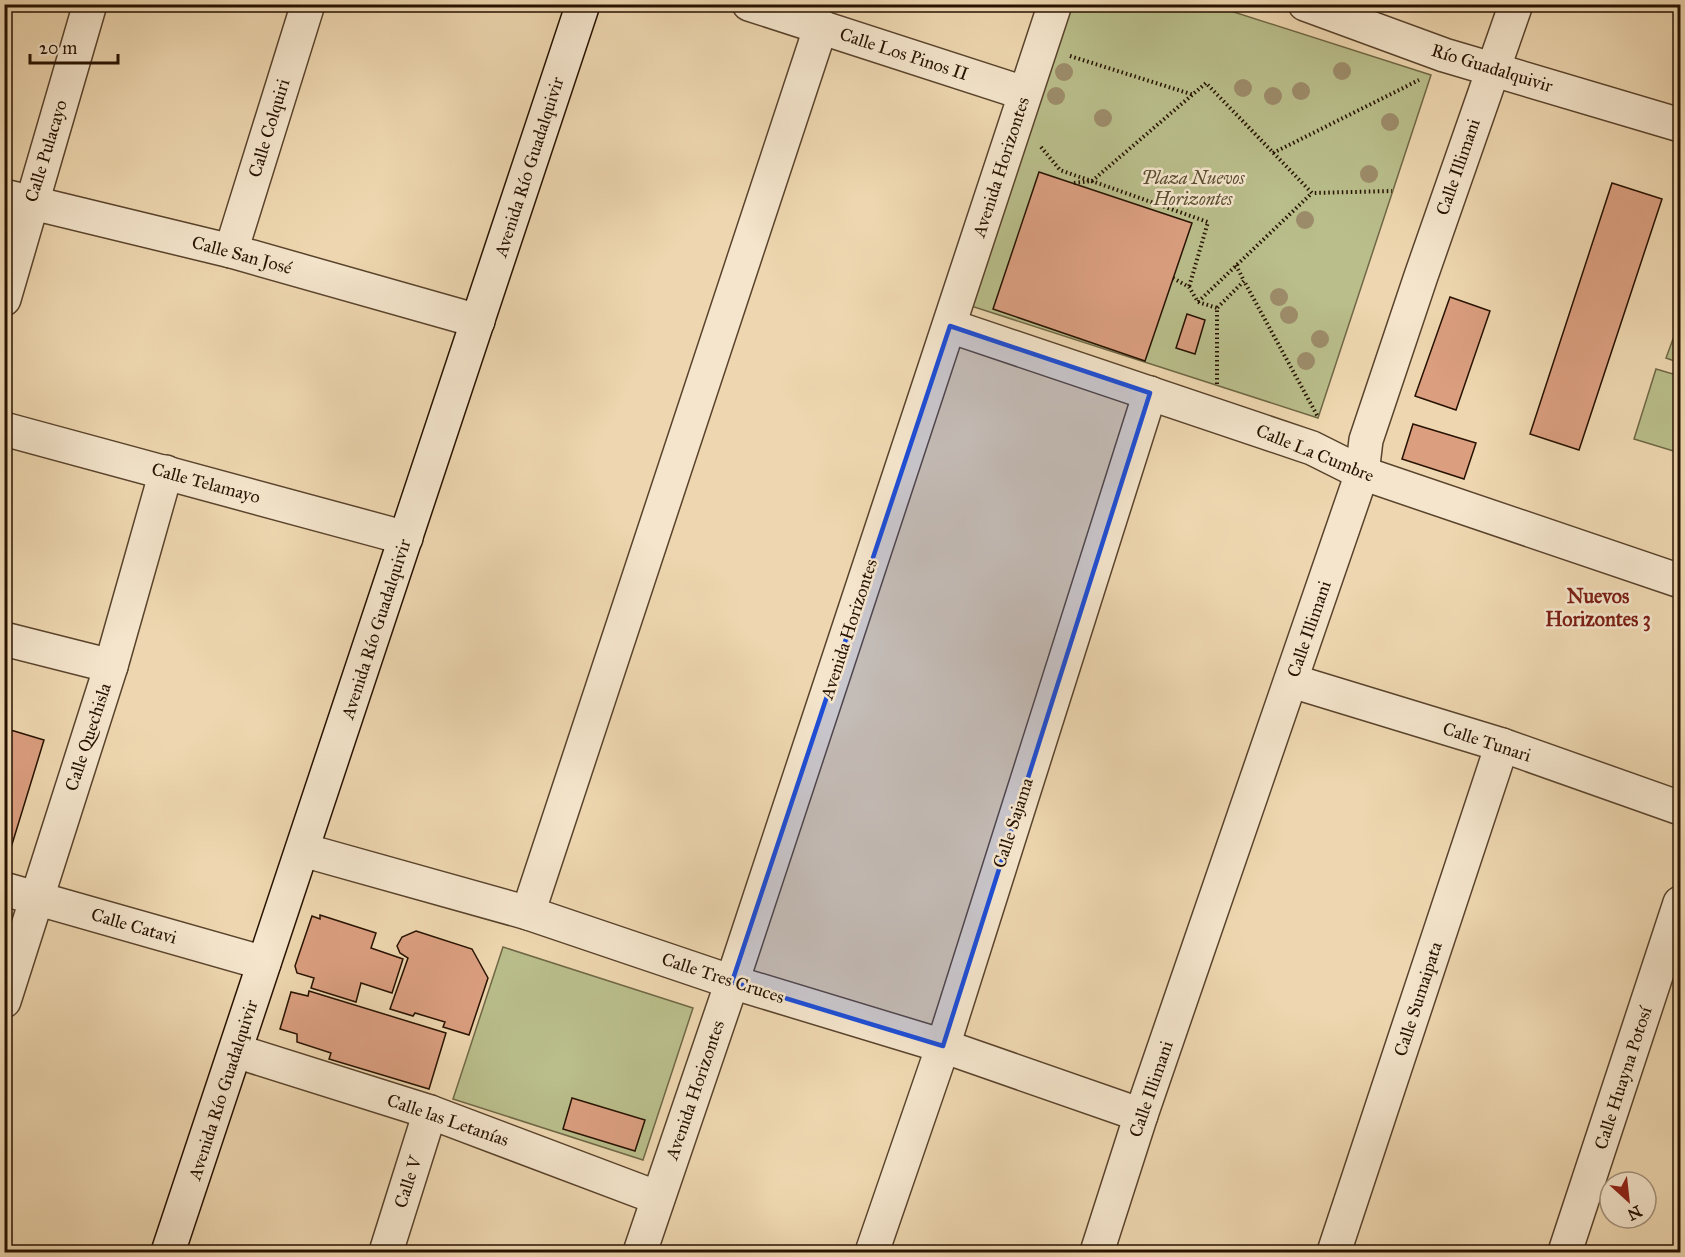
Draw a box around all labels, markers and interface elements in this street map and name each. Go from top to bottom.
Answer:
street label: Calle Los Pinos II [837,23,971,85]
scale bar [30,27,118,65]
text: 20 m [39,37,77,59]
street label: Río Guadalquivir [1428,39,1556,98]
street label: Avenida Río Guadalquivir [489,74,570,261]
street label: Calle Colquiri [244,76,295,180]
street label: Avenida Horizontes [968,94,1034,241]
street label: Calle Pulacayo [20,97,72,205]
street label: Calle Illimani [1431,116,1485,218]
park label: Plaza Nuevos Horizontes [1141,167,1245,210]
street label: Calle San José [189,231,295,280]
street label: Calle La Cumbre [1253,419,1377,487]
street label: Calle Telamayo [149,458,263,508]
street label: Avenida Río Guadalquivir [336,536,417,723]
street label: Avenida Horizontes [816,556,882,703]
street label: Calle Illimani [1282,578,1336,680]
district label: Nuevos Horizontes 3 [1545,584,1651,632]
street label: Calle Quechisla [60,680,116,794]
street label: Calle Tunari [1440,717,1534,767]
street label: Calle Sajama [988,775,1038,871]
street label: Calle Catavi [89,903,179,949]
street label: Calle Sumaipata [1389,939,1447,1059]
street label: Calle Tres Cruces [659,948,787,1008]
street label: Avenida Río Guadalquivir [183,997,264,1184]
street label: Calle Huayna Potosí [1589,1003,1657,1152]
street label: Avenida Horizontes [660,1017,729,1164]
street label: Calle Illimani [1124,1038,1178,1140]
street label: Calle las Letanías [384,1089,512,1151]
street label: Calle V [389,1152,427,1211]
north arrow [1598,1170,1658,1230]
text: N [1624,1201,1645,1225]

